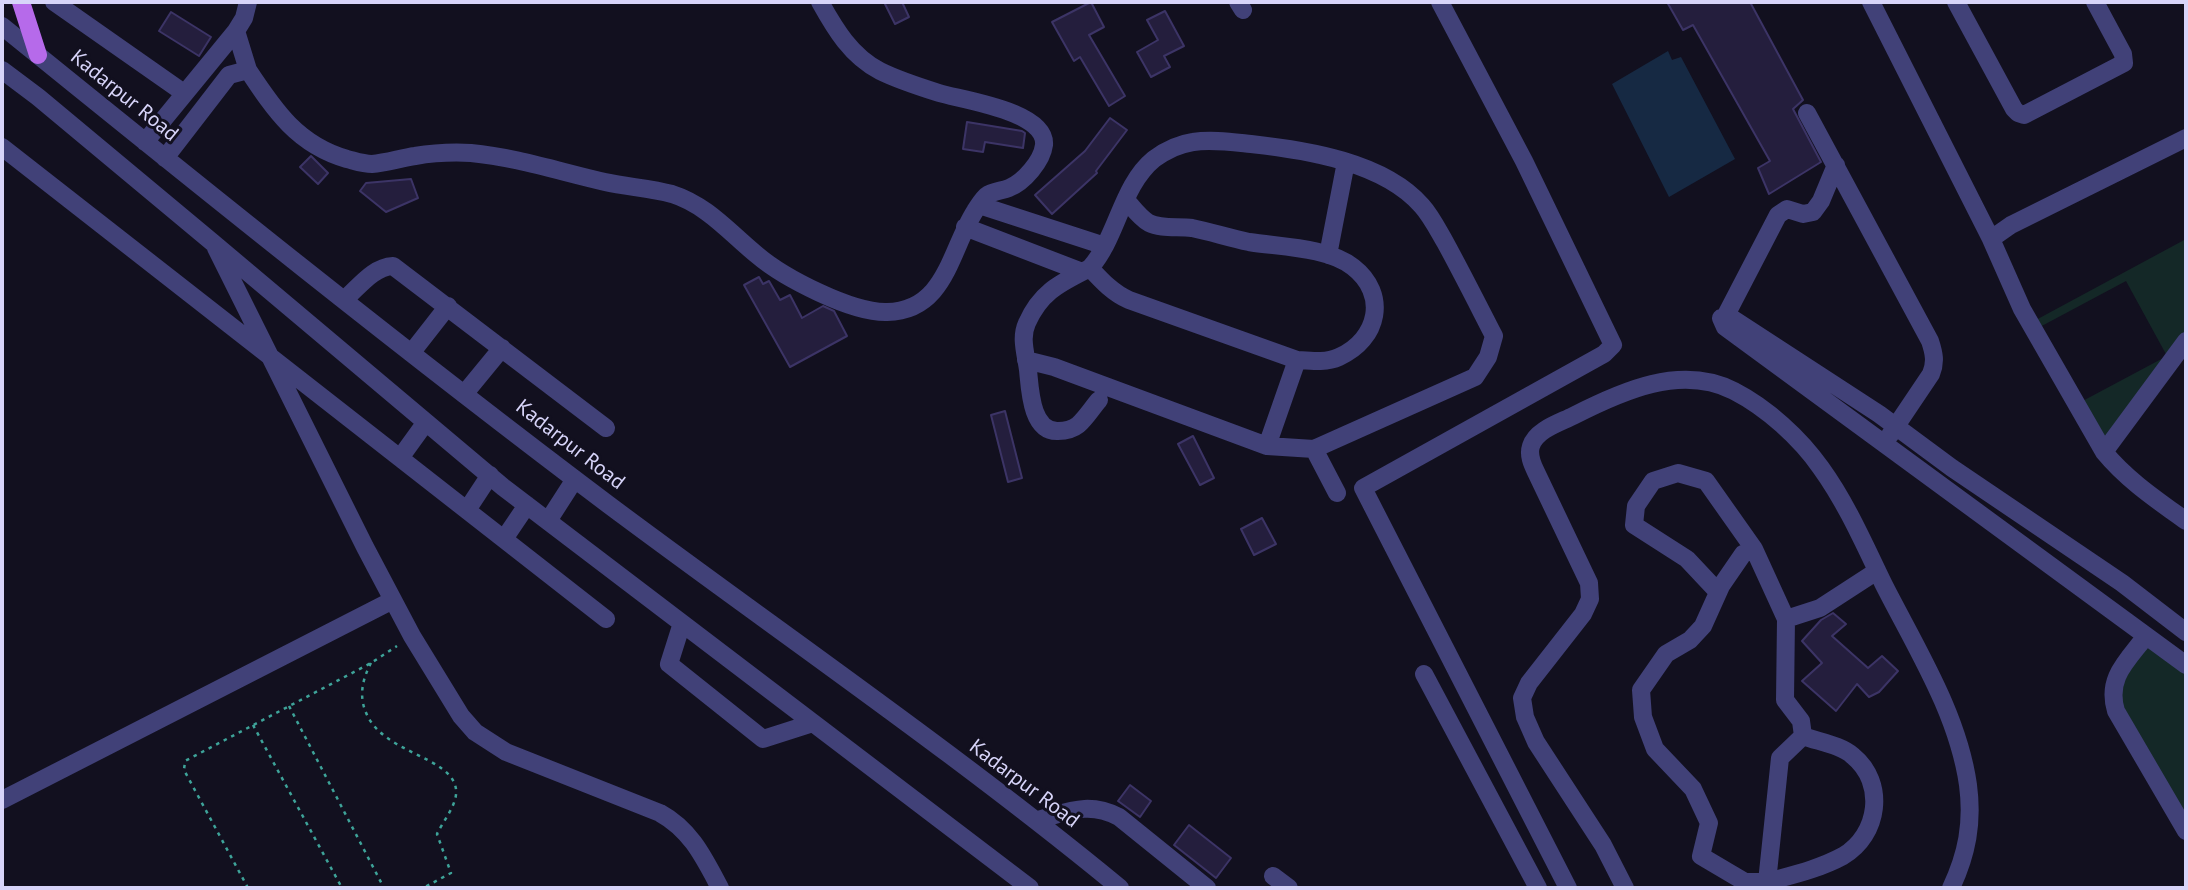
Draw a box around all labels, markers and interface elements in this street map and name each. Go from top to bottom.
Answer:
street label: Kadarpur Road [65,45,183,147]
street label: Kadarpur Road [510,395,630,495]
street label: Kadarpur Road [964,734,1084,834]

